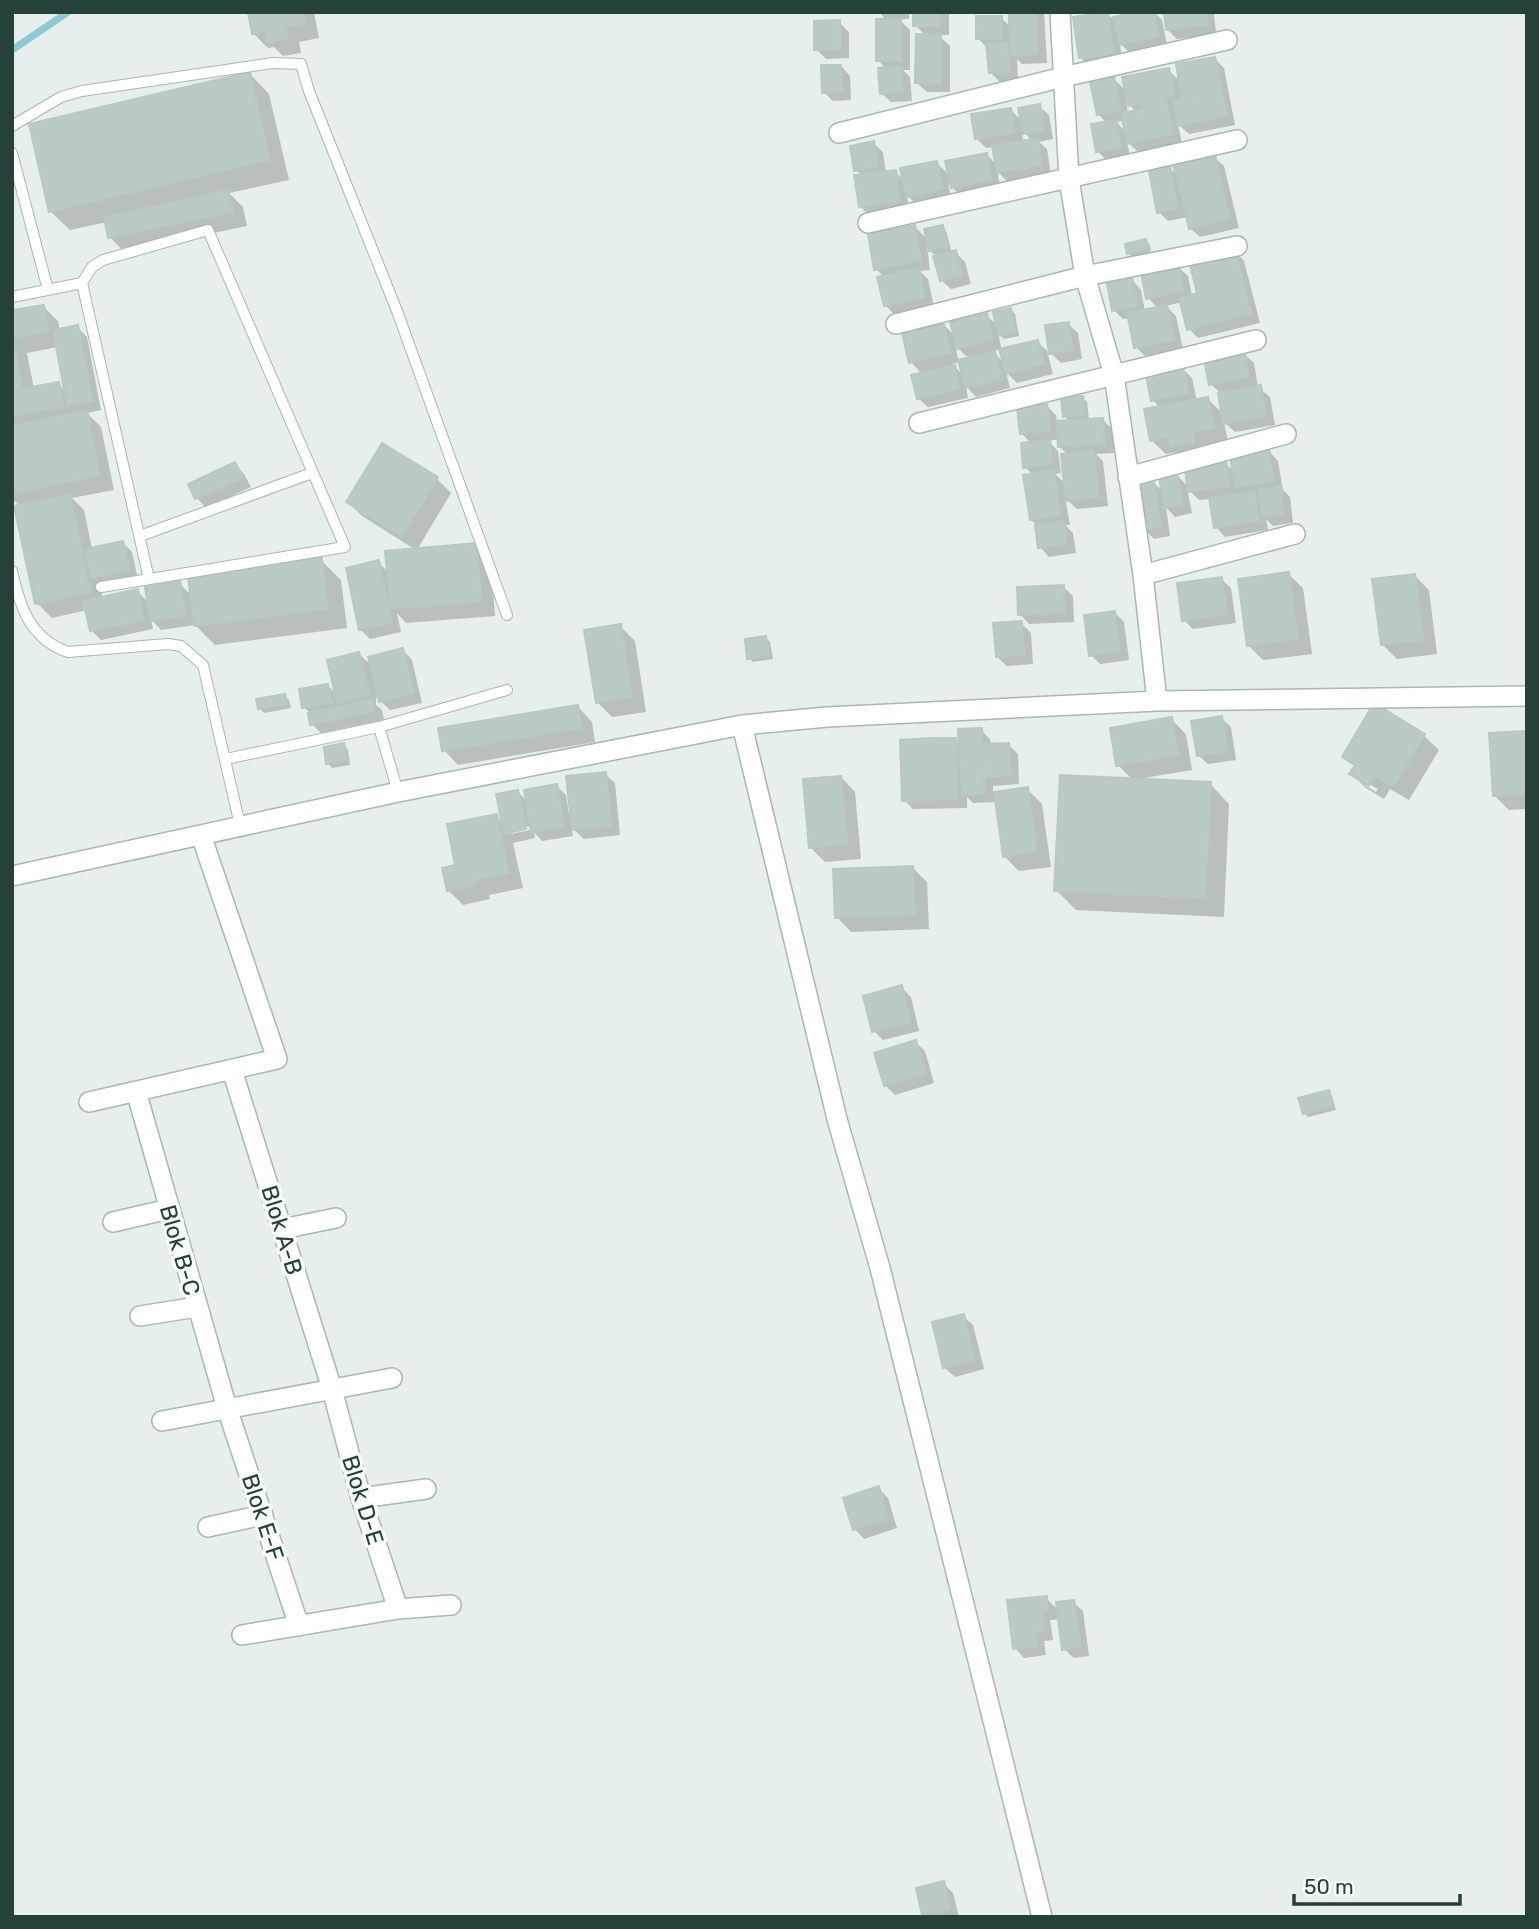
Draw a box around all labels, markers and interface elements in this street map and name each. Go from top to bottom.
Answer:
street label: Blok A-B [255,1182,309,1278]
street label: Blok B-C [154,1201,206,1299]
street label: Blok D-E [336,1452,390,1548]
street label: Blok E-F [236,1470,290,1564]
scale bar [1294,1862,1460,1906]
text: 50 m [1304,1874,1354,1899]

